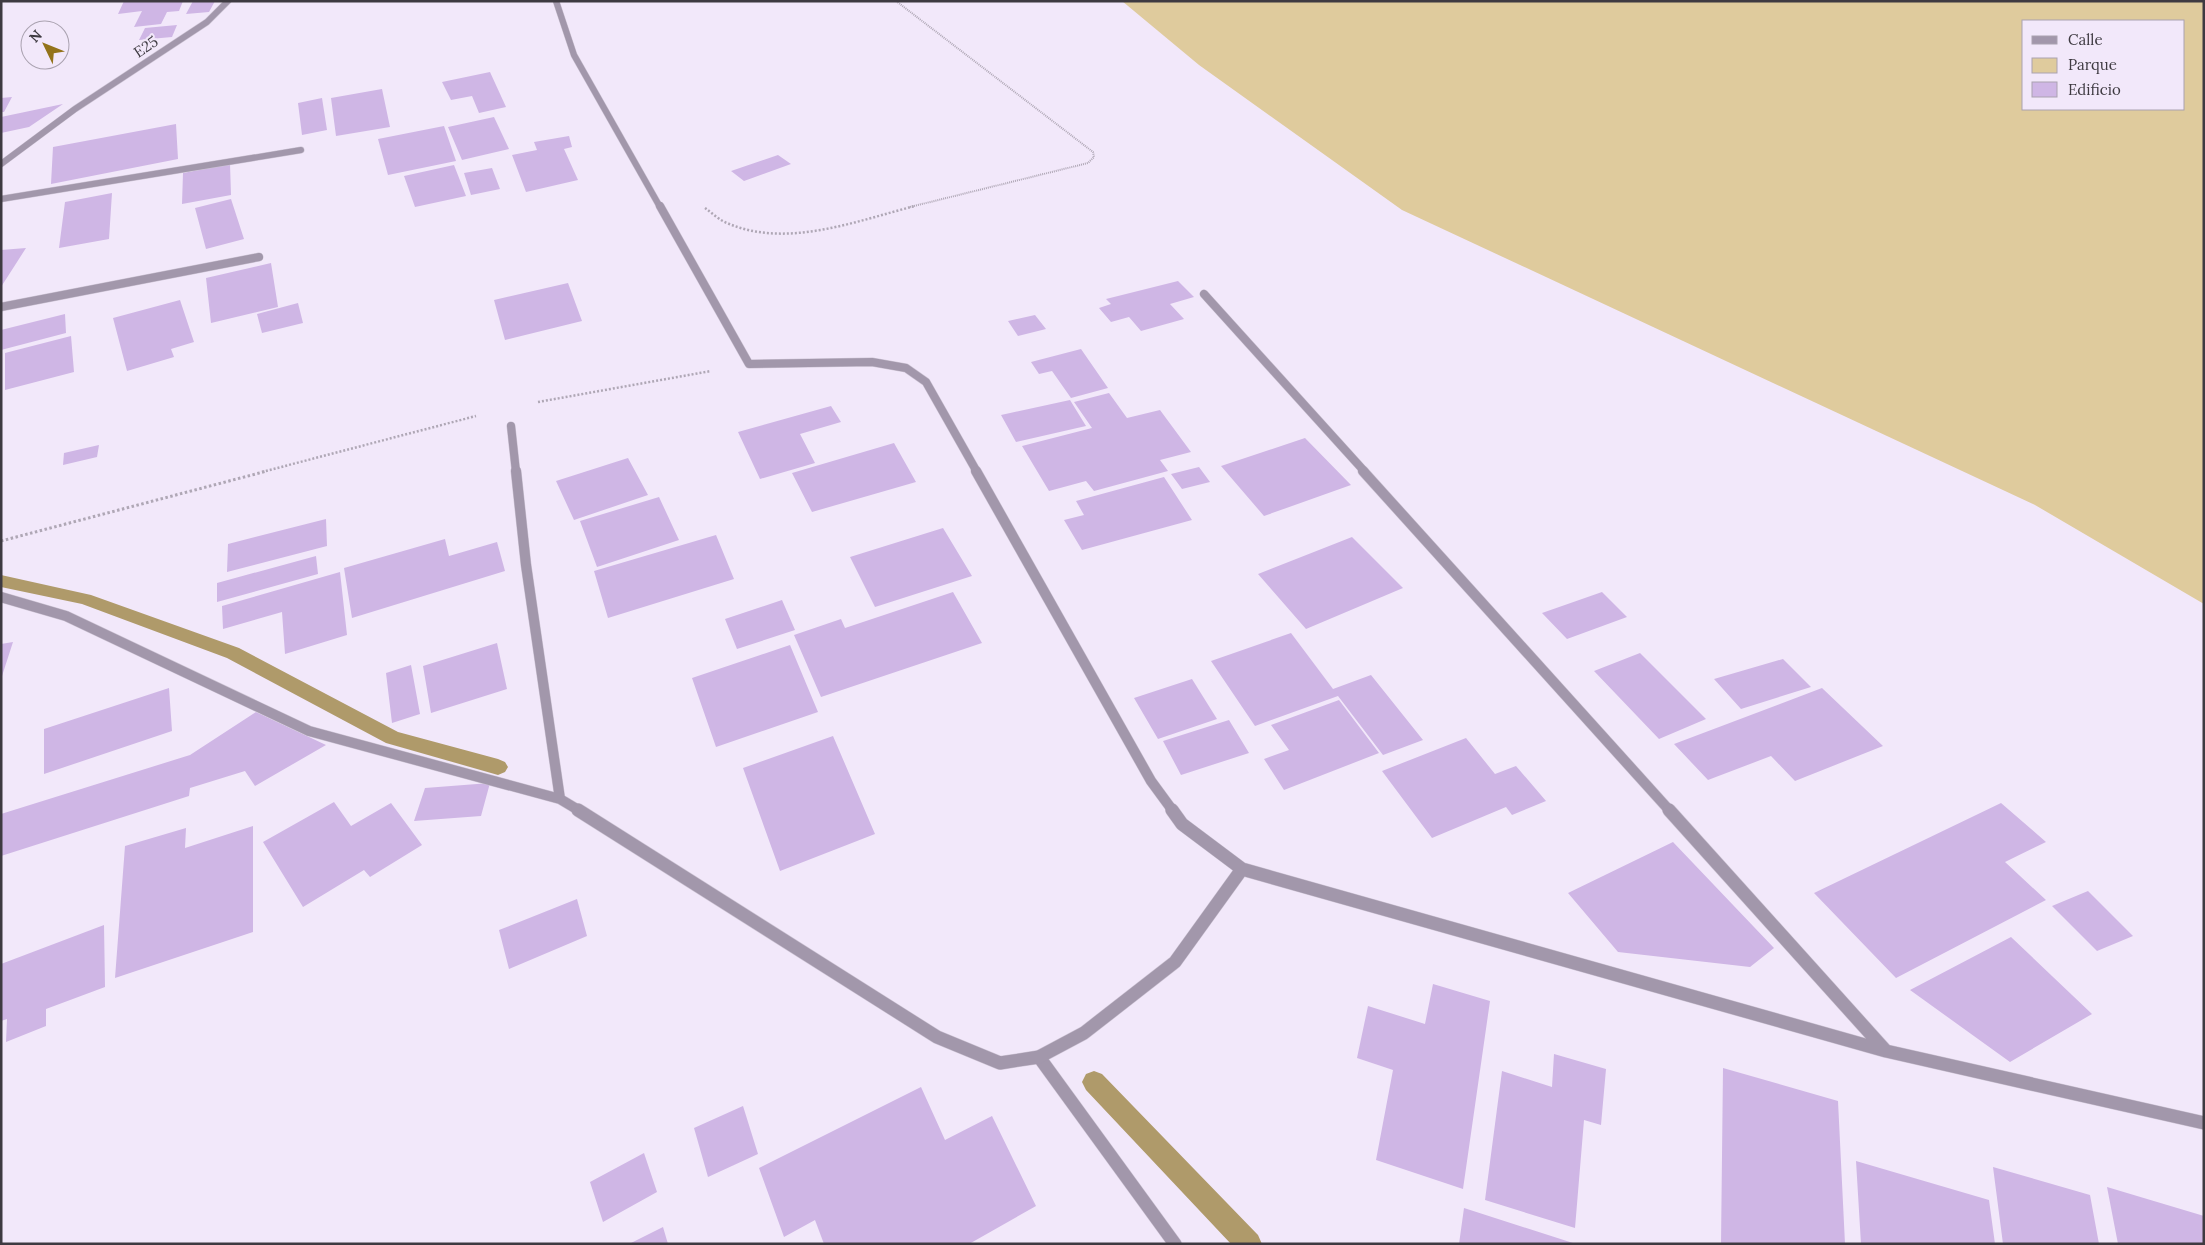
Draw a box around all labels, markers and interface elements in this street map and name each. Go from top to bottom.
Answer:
north arrow [20,20,70,70]
legend [2022,20,2185,110]
text: N [25,26,46,46]
text: Calle [2068,30,2103,49]
street label: E25 [130,32,162,62]
text: Parque [2068,55,2117,74]
text: Edificio [2068,80,2121,99]

